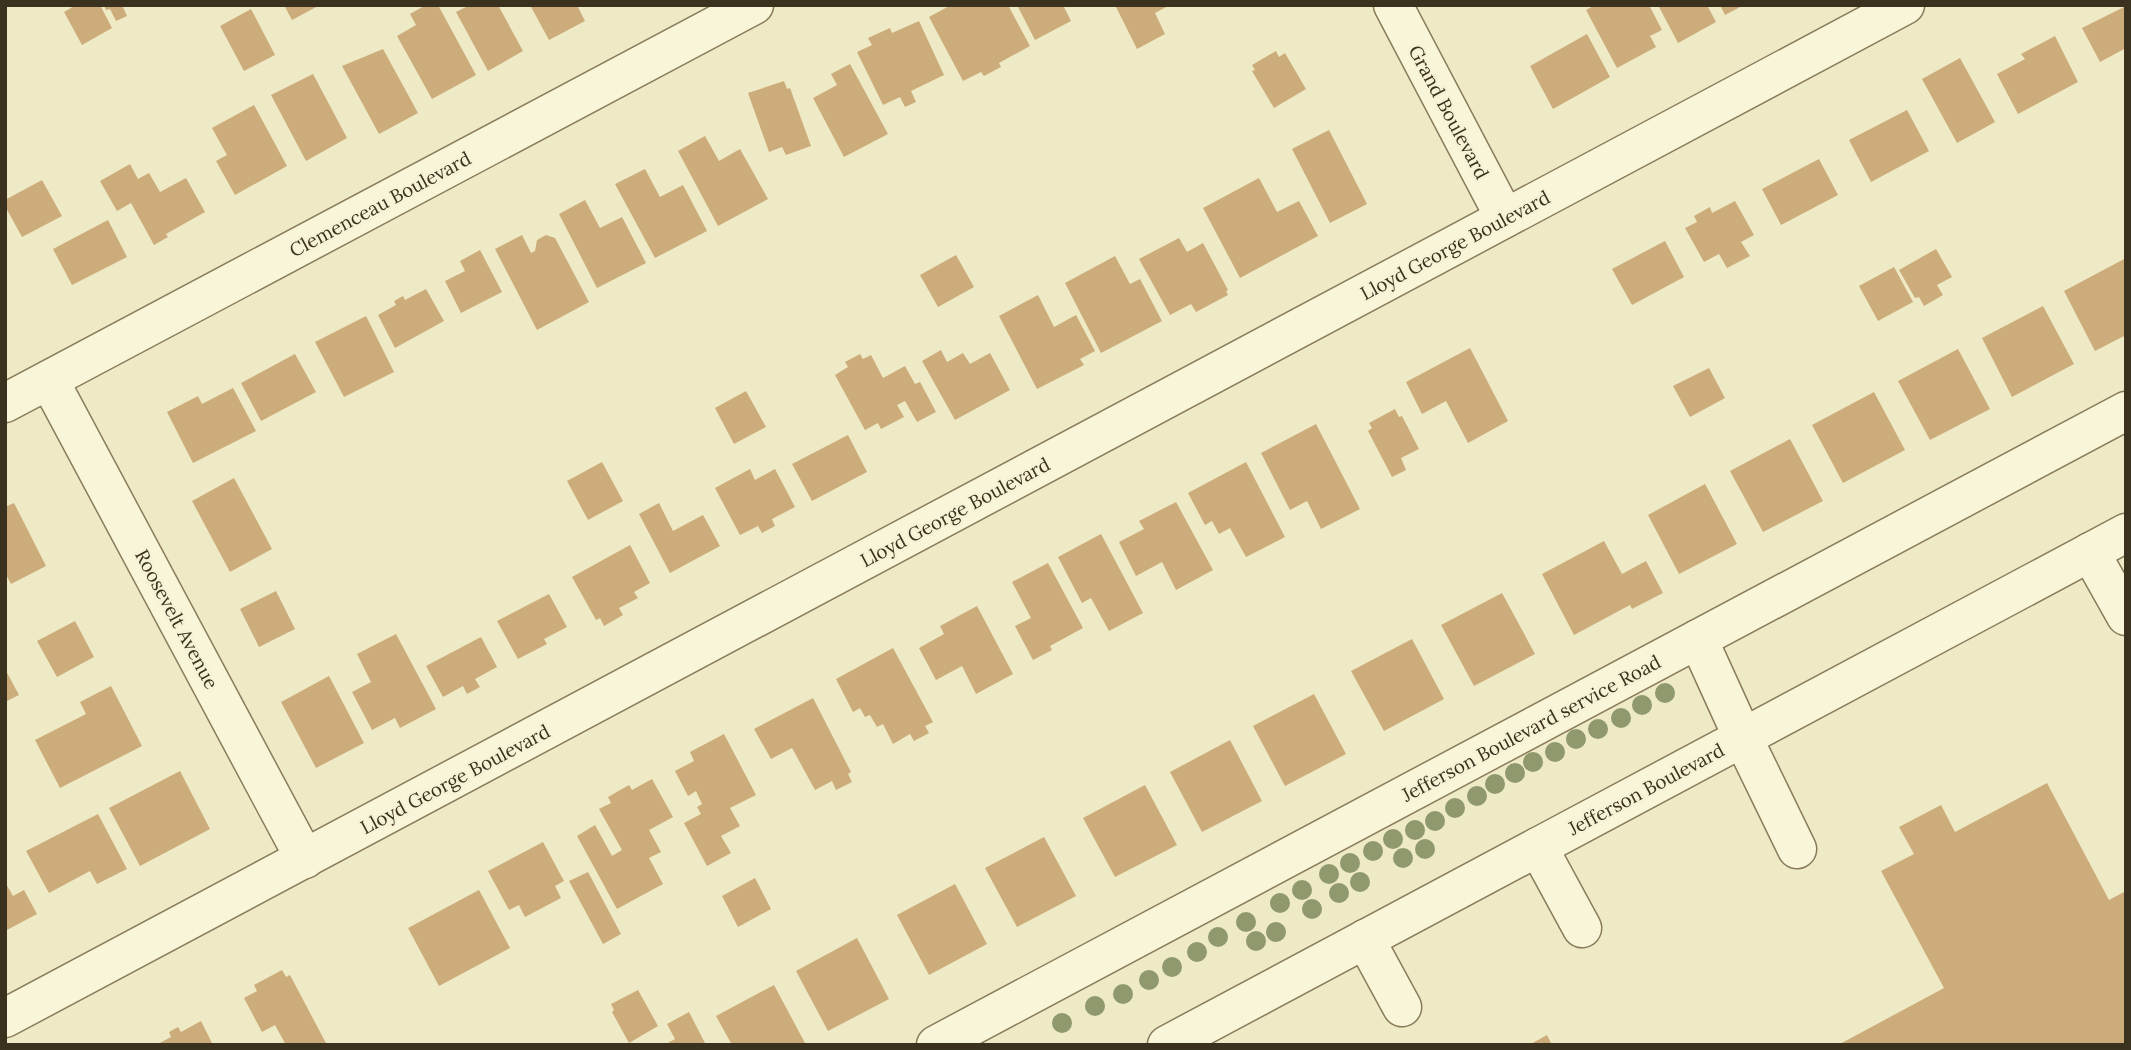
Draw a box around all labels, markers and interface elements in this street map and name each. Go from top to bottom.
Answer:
street label: Grand Boulevard [1404,41,1494,183]
street label: Clemenceau Boulevard [285,146,475,262]
street label: Lloyd George Boulevard [1356,185,1554,305]
street label: Lloyd George Boulevard [856,452,1054,572]
street label: Roosevelt Avenue [130,545,224,693]
street label: Jefferson Boulevard service Road [1398,650,1664,806]
street label: Lloyd George Boulevard [356,719,554,839]
street label: Jefferson Boulevard [1564,738,1728,840]

